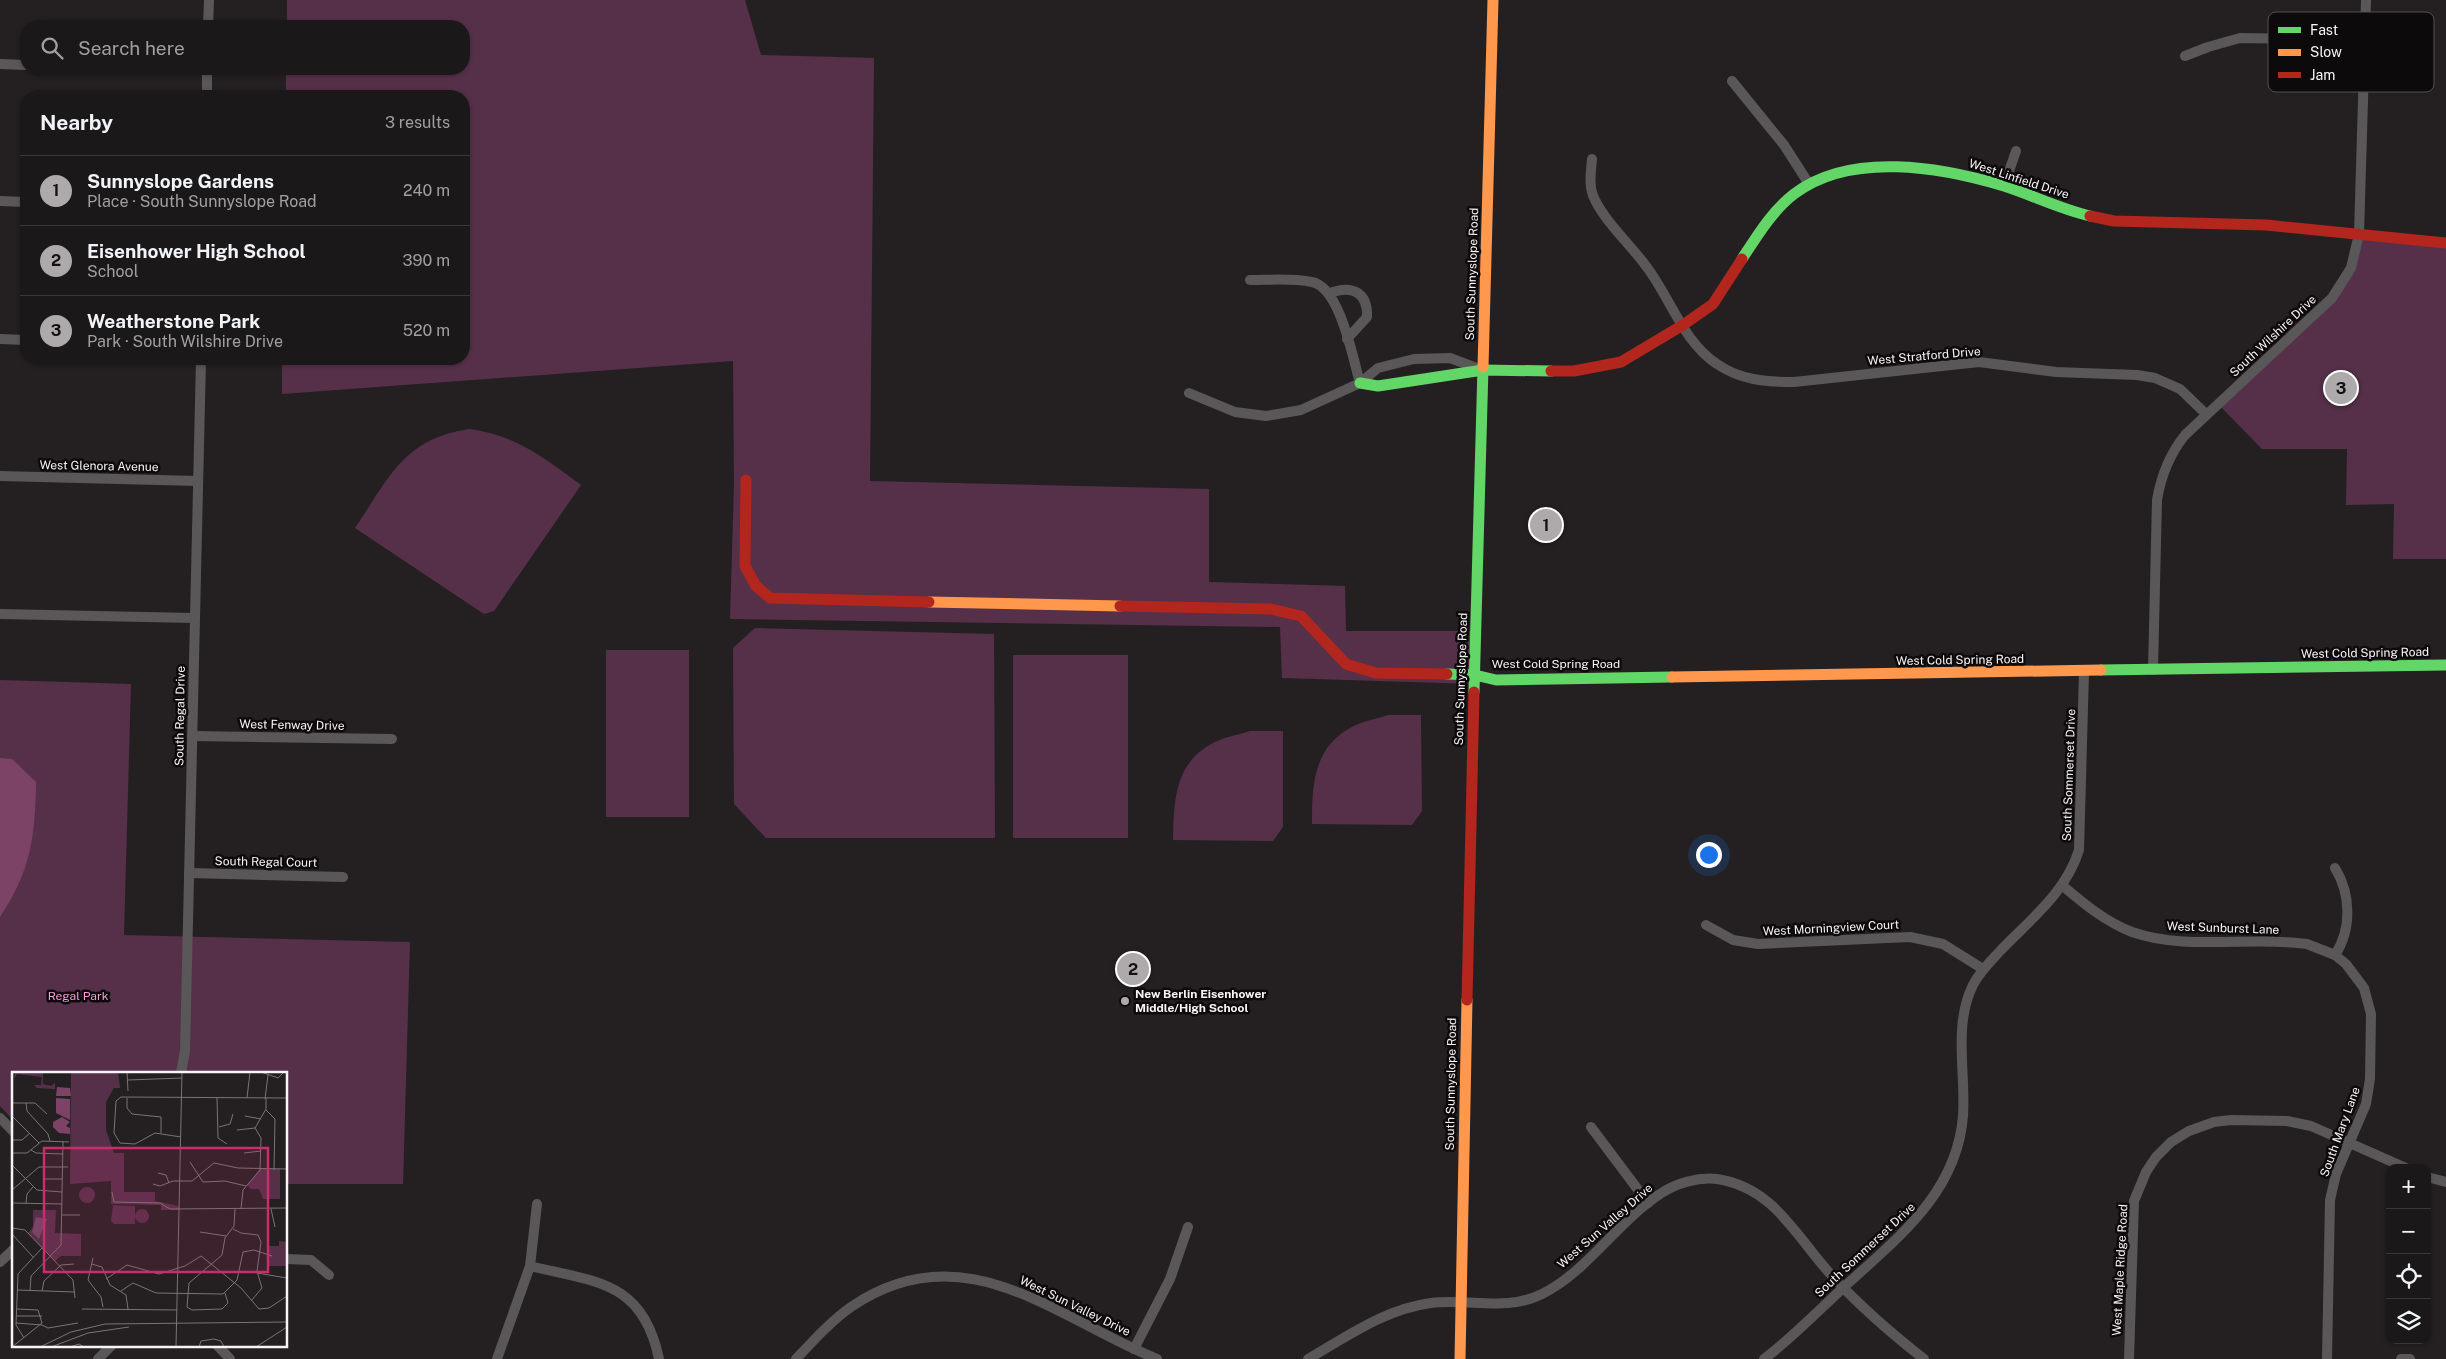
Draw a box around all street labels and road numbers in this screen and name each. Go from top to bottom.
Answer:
street label: West Linfield Drive [1967,156,2071,202]
street label: South Sunnyslope Road [1463,207,1481,341]
street label: South Wilshire Drive [2227,292,2319,380]
street label: West Stratford Drive [1867,344,1981,368]
street label: West Glenora Avenue [39,458,159,474]
street label: South Sunnyslope Road [1452,612,1470,746]
street label: West Cold Spring Road [2301,645,2429,661]
street label: West Cold Spring Road [1896,652,2024,668]
street label: West Cold Spring Road [1492,657,1620,671]
street label: South Regal Drive [172,666,188,766]
street label: South Sommerset Drive [2060,708,2078,841]
street label: West Fenway Drive [239,717,345,733]
street label: South Regal Court [215,854,318,870]
street label: West Morningview Court [1762,917,1900,939]
street label: West Sunburst Lane [2166,919,2280,937]
street label: South Sunnyslope Road [1443,1018,1459,1150]
street label: South Mary Lane [2317,1085,2363,1179]
street label: West Sun Valley Drive [1555,1181,1656,1271]
street label: South Sommerset Drive [1812,1200,1918,1300]
street label: West Maple Ridge Road [2110,1204,2130,1336]
street label: West Sun Valley Drive [1017,1273,1133,1339]

